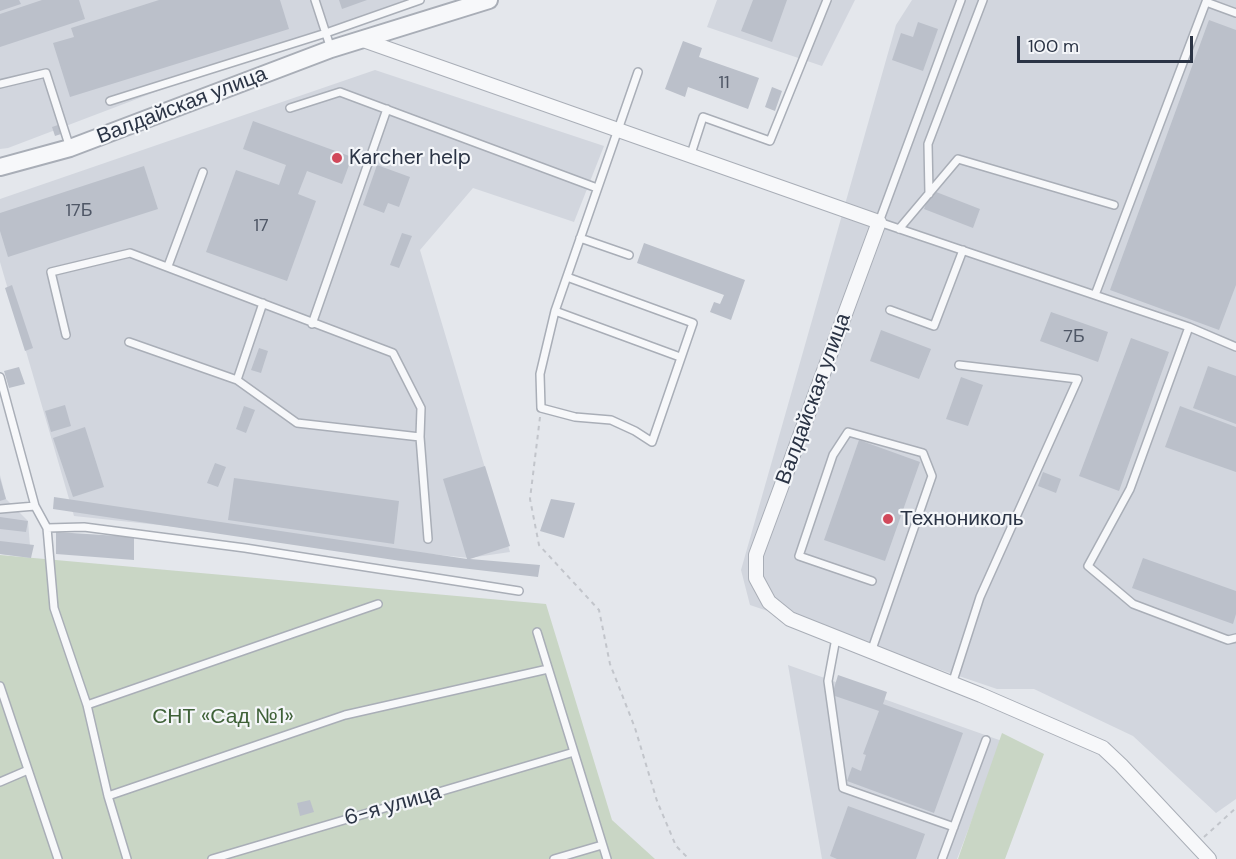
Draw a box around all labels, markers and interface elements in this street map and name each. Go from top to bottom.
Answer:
scale bar [1020,24,1196,62]
text: 100 m [1028,34,1079,58]
street label: Валдайская улица [93,62,271,150]
house number: 11 [718,72,730,94]
place label: Karcher help [349,145,471,171]
marker: Karcher help [330,151,344,165]
house number: 17Б [65,200,93,222]
house number: 17 [253,215,269,237]
street label: Валдайская улица [771,310,857,488]
house number: 7Б [1063,326,1085,348]
place label: Технониколь [900,506,1024,532]
marker: Технониколь [881,512,895,526]
park label: СНТ «Сад №1» [152,704,294,730]
street label: 6-я улица [342,780,444,832]

